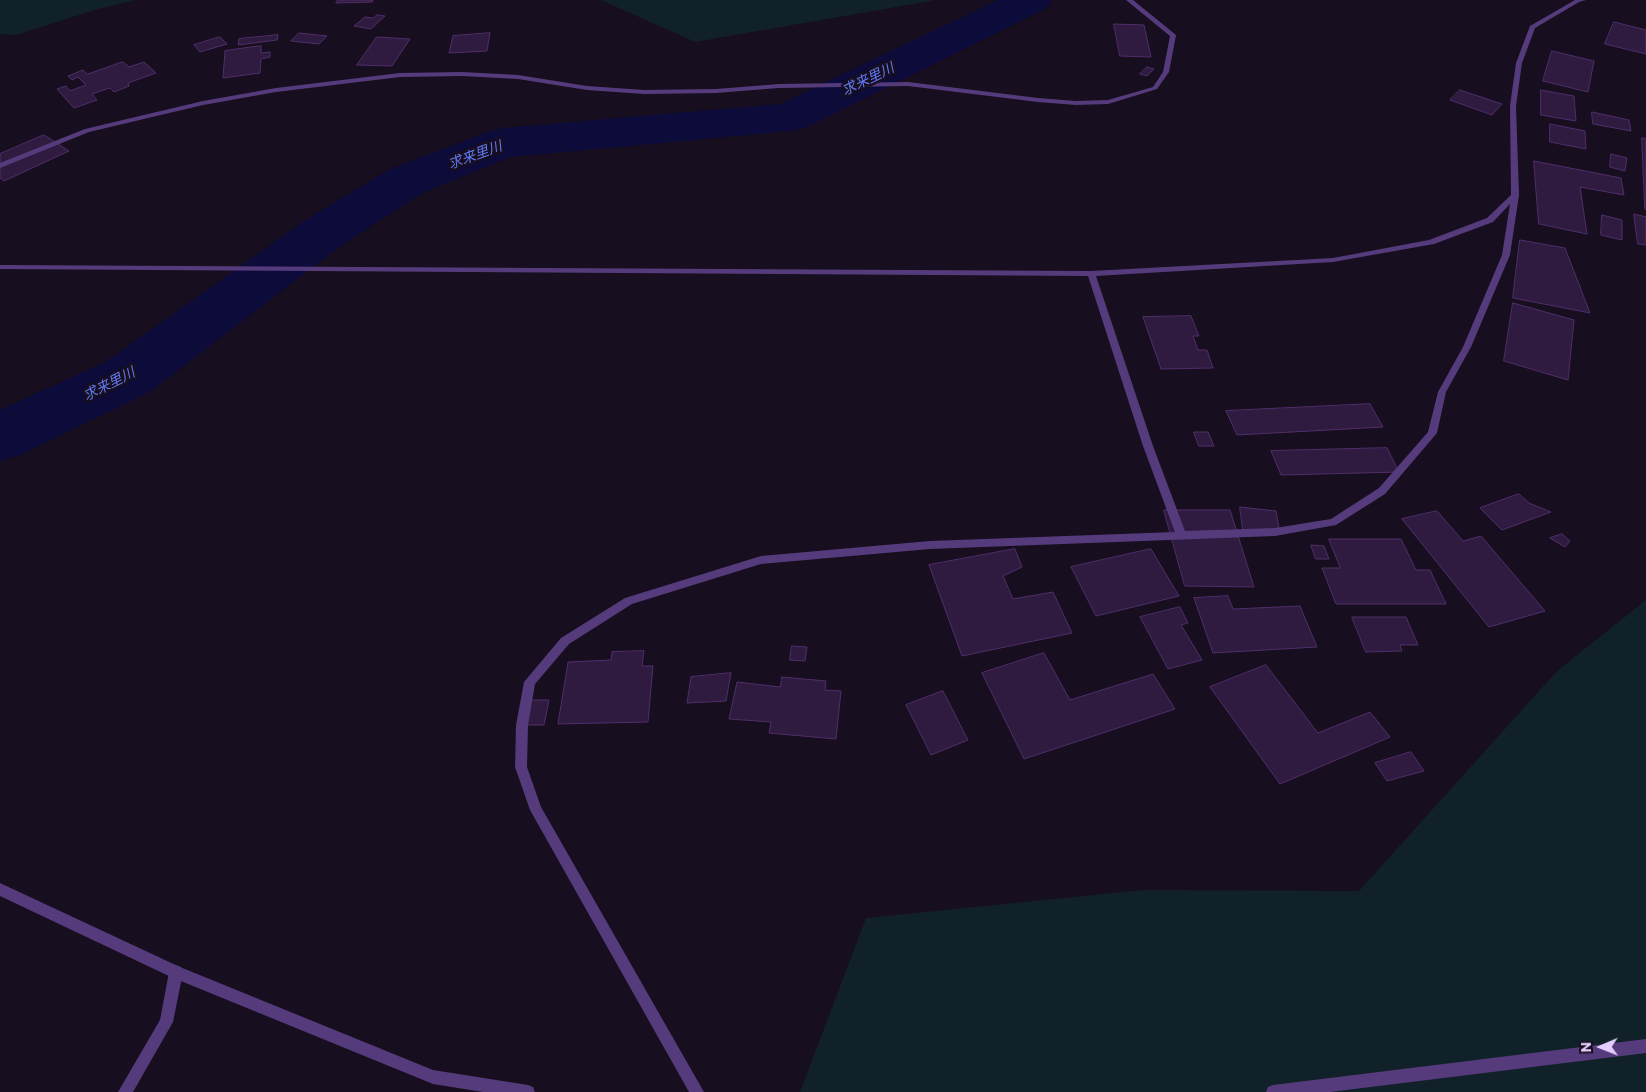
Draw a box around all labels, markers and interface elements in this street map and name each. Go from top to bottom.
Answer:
water label: 求来里川 [839,59,897,99]
water label: 求来里川 [446,138,504,172]
water label: 求来里川 [80,364,138,404]
north arrow [1576,1022,1626,1072]
text: N [1577,1042,1594,1053]

